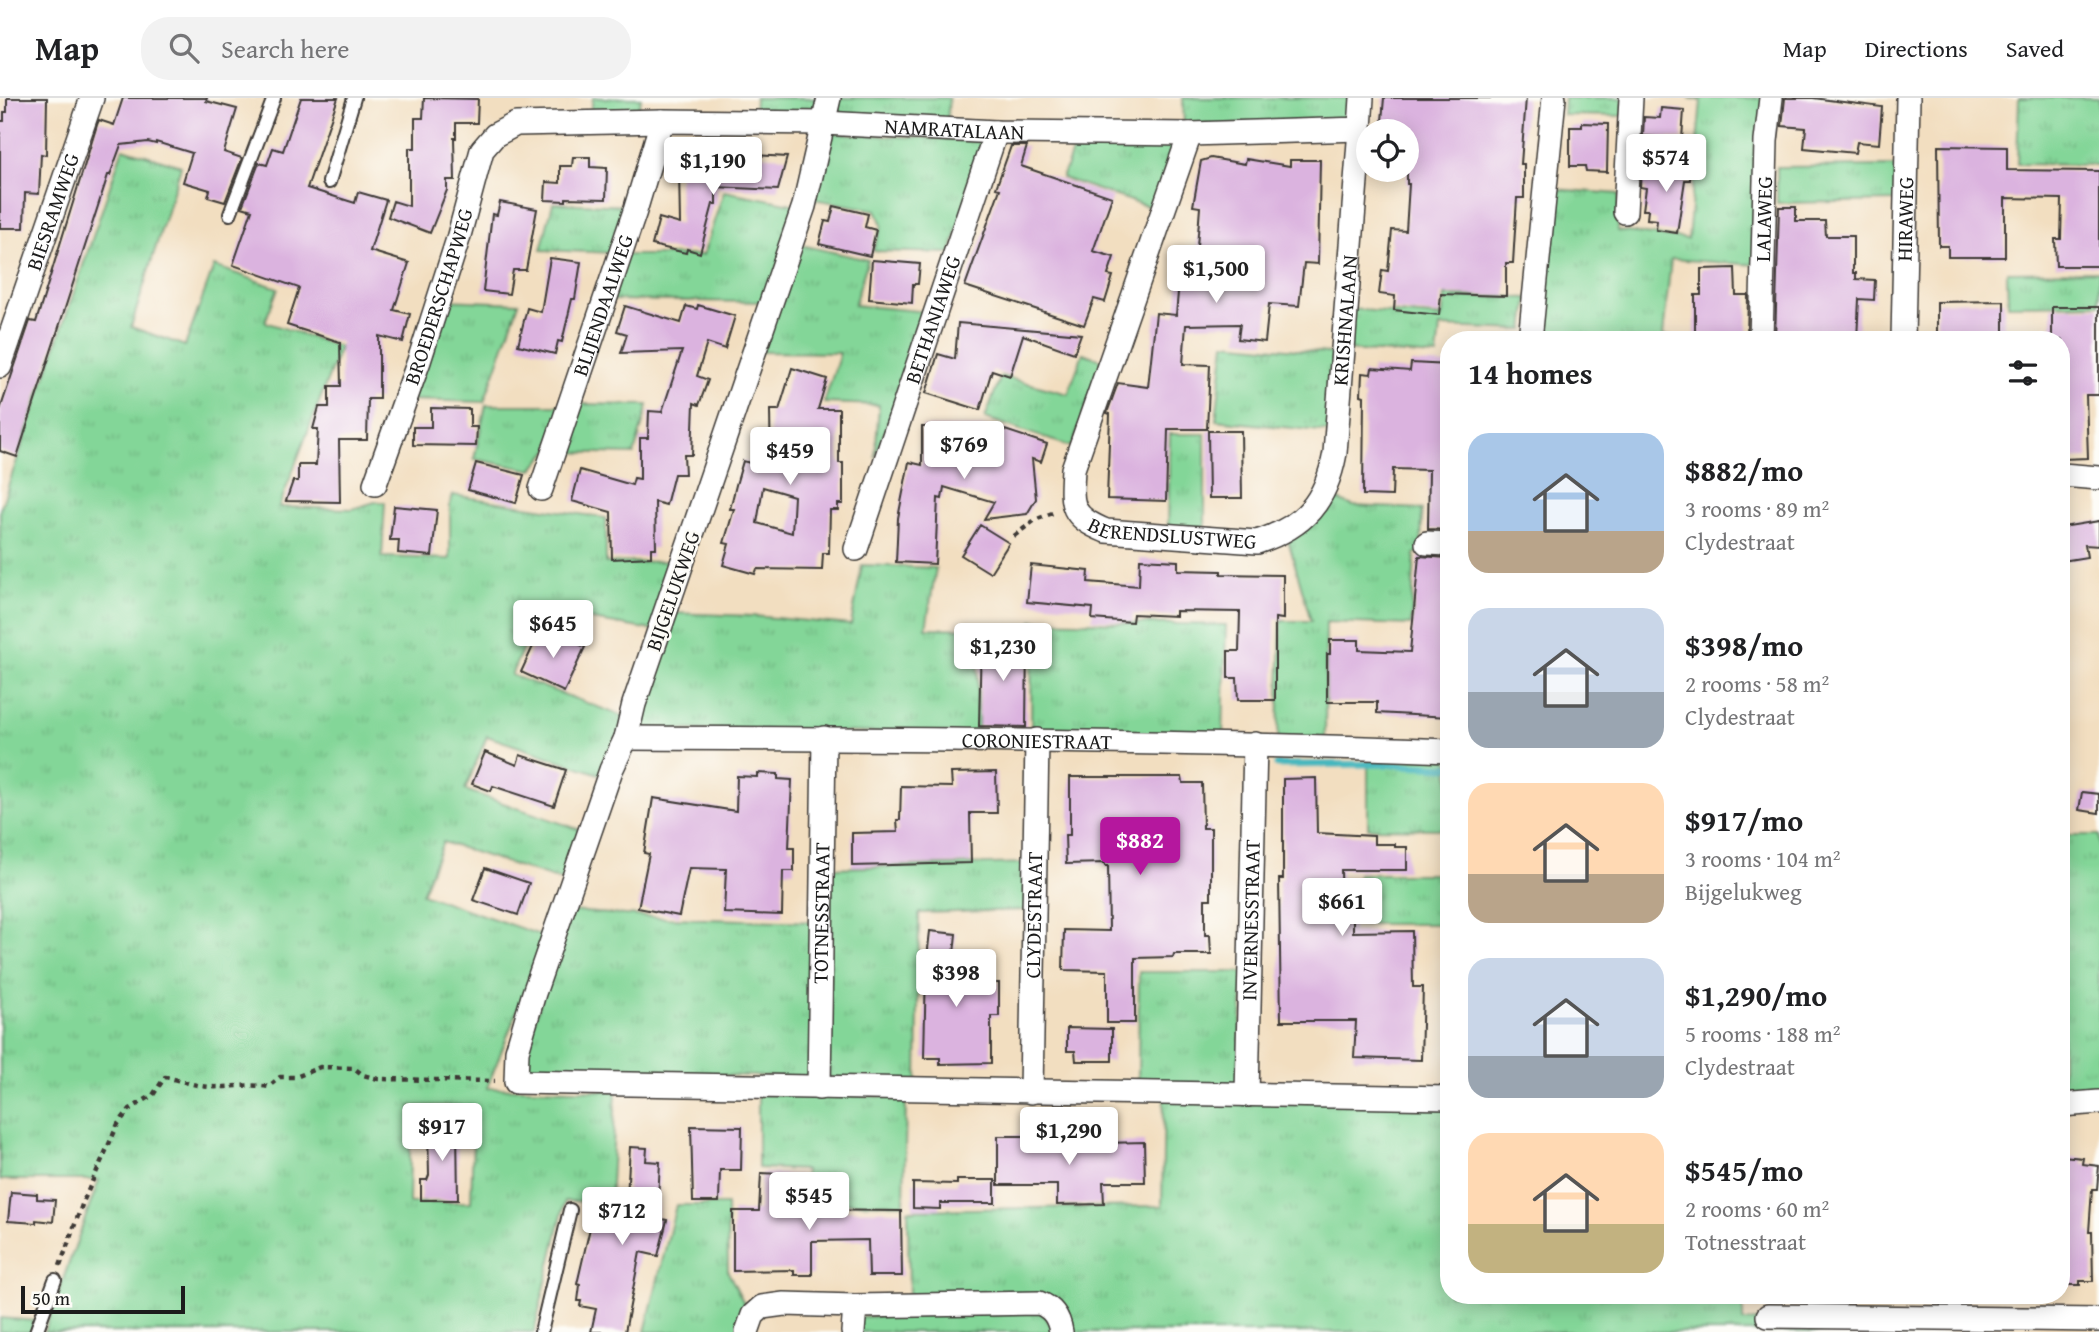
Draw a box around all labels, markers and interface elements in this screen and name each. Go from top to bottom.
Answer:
search box [141,17,631,80]
text: Map [35,24,99,72]
icon: search [165,29,203,67]
text: Search here [221,29,349,68]
text: Map [1783,31,1827,66]
text: Directions [1865,31,1968,66]
text: Saved [2006,31,2064,66]
street label: NAMRATALAAN [884,110,1025,147]
map controls [1356,119,1419,182]
button: locate [1356,119,1419,182]
pin: $574 [1625,134,1707,194]
pin: $1,190 [656,138,770,197]
text: $574 [1642,140,1690,173]
text: $1,190 [680,143,746,176]
street label: BIESRAMWEG [18,149,87,274]
street label: LALAWEG [1747,176,1780,262]
street label: HIRAWEG [1889,176,1921,262]
street label: BROEDERSCHAPWEG [396,205,481,389]
street label: BLIJENDAALWEG [564,230,641,380]
pin: $1,500 [1159,246,1273,305]
street label: BETHANIAWEG [897,251,968,388]
text: $1,500 [1183,251,1249,284]
street label: KRISHNALAAN [1324,254,1365,387]
text: 14 homes [1468,351,1593,395]
icon: filters [2004,354,2042,392]
pin: $769 [923,422,1005,481]
text: $769 [940,427,988,460]
pin: $459 [749,428,831,487]
text: $459 [766,433,814,466]
text: $882/mo [1685,448,1803,492]
icon: home [1524,461,1608,545]
text: 3 rooms · 89 m² [1685,492,1829,525]
street label: BERENDSLUSTWEG [1083,509,1257,557]
text: Clydestraat [1685,525,1795,558]
street label: BIJGELUKWEG [637,527,708,655]
pin: $645 [512,601,594,660]
text: $645 [529,606,577,639]
text: $398/mo [1685,623,1803,667]
pin: $1,230 [946,624,1060,683]
text: $1,230 [970,629,1036,662]
icon: home [1524,636,1608,720]
text: 2 rooms · 58 m² [1685,667,1829,700]
text: Clydestraat [1685,700,1795,733]
street label: CORONIESTRAAT [962,724,1113,757]
text: $917/mo [1685,798,1803,842]
icon: home [1524,811,1608,895]
pin: $882 [1099,818,1181,877]
text: $882 [1116,823,1164,856]
street label: INVERNESSTRAAT [1233,839,1268,1001]
street label: TOTNESSTRAAT [804,842,838,984]
text: 3 rooms · 104 m² [1685,842,1840,875]
street label: CLYDESTRAAT [1017,851,1050,979]
text: Bijgelukweg [1685,875,1802,908]
pin: $661 [1301,878,1383,938]
text: $661 [1318,884,1366,917]
pin: $398 [915,950,997,1009]
text: $398 [932,955,980,988]
text: $1,290/mo [1685,973,1827,1017]
icon: home [1524,986,1608,1070]
text: 5 rooms · 188 m² [1685,1017,1840,1050]
text: Clydestraat [1685,1050,1795,1083]
pin: $917 [401,1104,483,1163]
pin: $1,290 [1012,1108,1126,1167]
text: $917 [418,1109,466,1142]
text: $1,290 [1036,1113,1102,1146]
text: $545/mo [1685,1148,1803,1192]
icon: home [1524,1161,1608,1245]
pin: $545 [768,1172,850,1232]
text: $545 [785,1178,833,1211]
pin: $712 [581,1188,663,1247]
text: 2 rooms · 60 m² [1685,1192,1829,1225]
text: $712 [598,1193,646,1226]
text: Totnesstraat [1685,1225,1806,1258]
scale bar [21,1283,186,1315]
text: 50 m [32,1284,70,1312]

